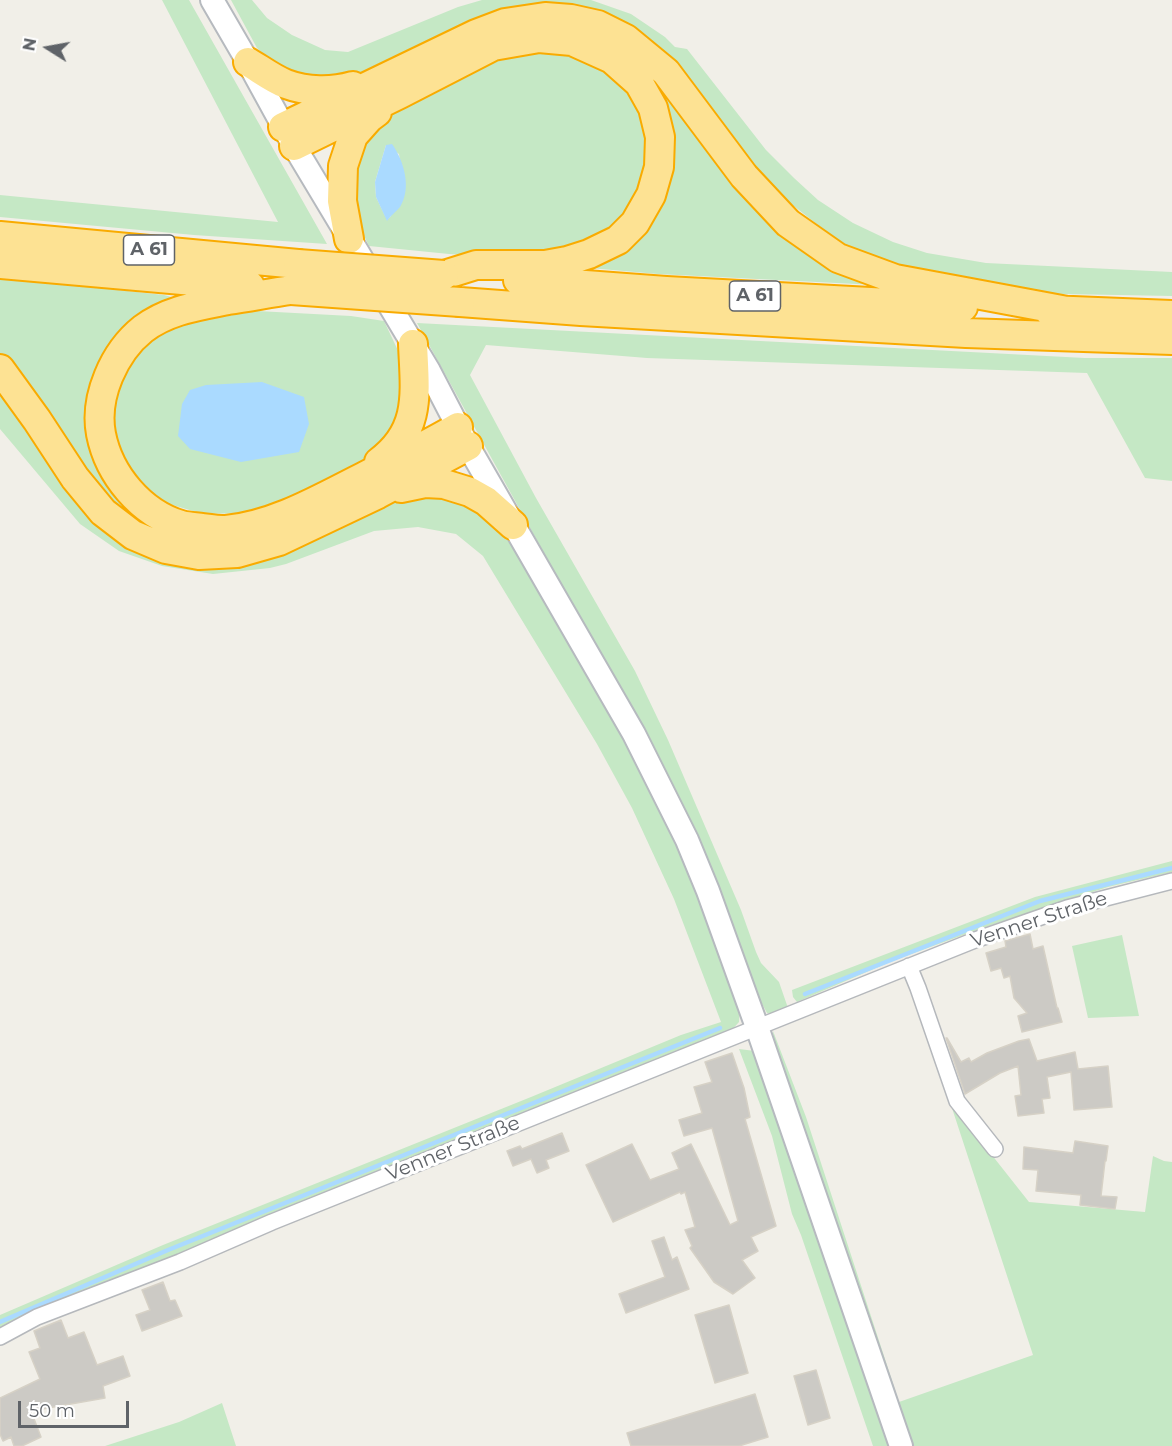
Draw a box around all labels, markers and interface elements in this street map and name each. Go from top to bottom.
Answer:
north arrow [18,18,78,78]
text: N [19,36,40,53]
road number: A 61 [124,235,174,265]
road number: A 61 [730,281,780,311]
street label: Venner Straße [968,887,1110,953]
street label: Venner Straße [383,1111,523,1187]
scale bar [21,1389,132,1427]
text: 50 m [29,1400,75,1422]

